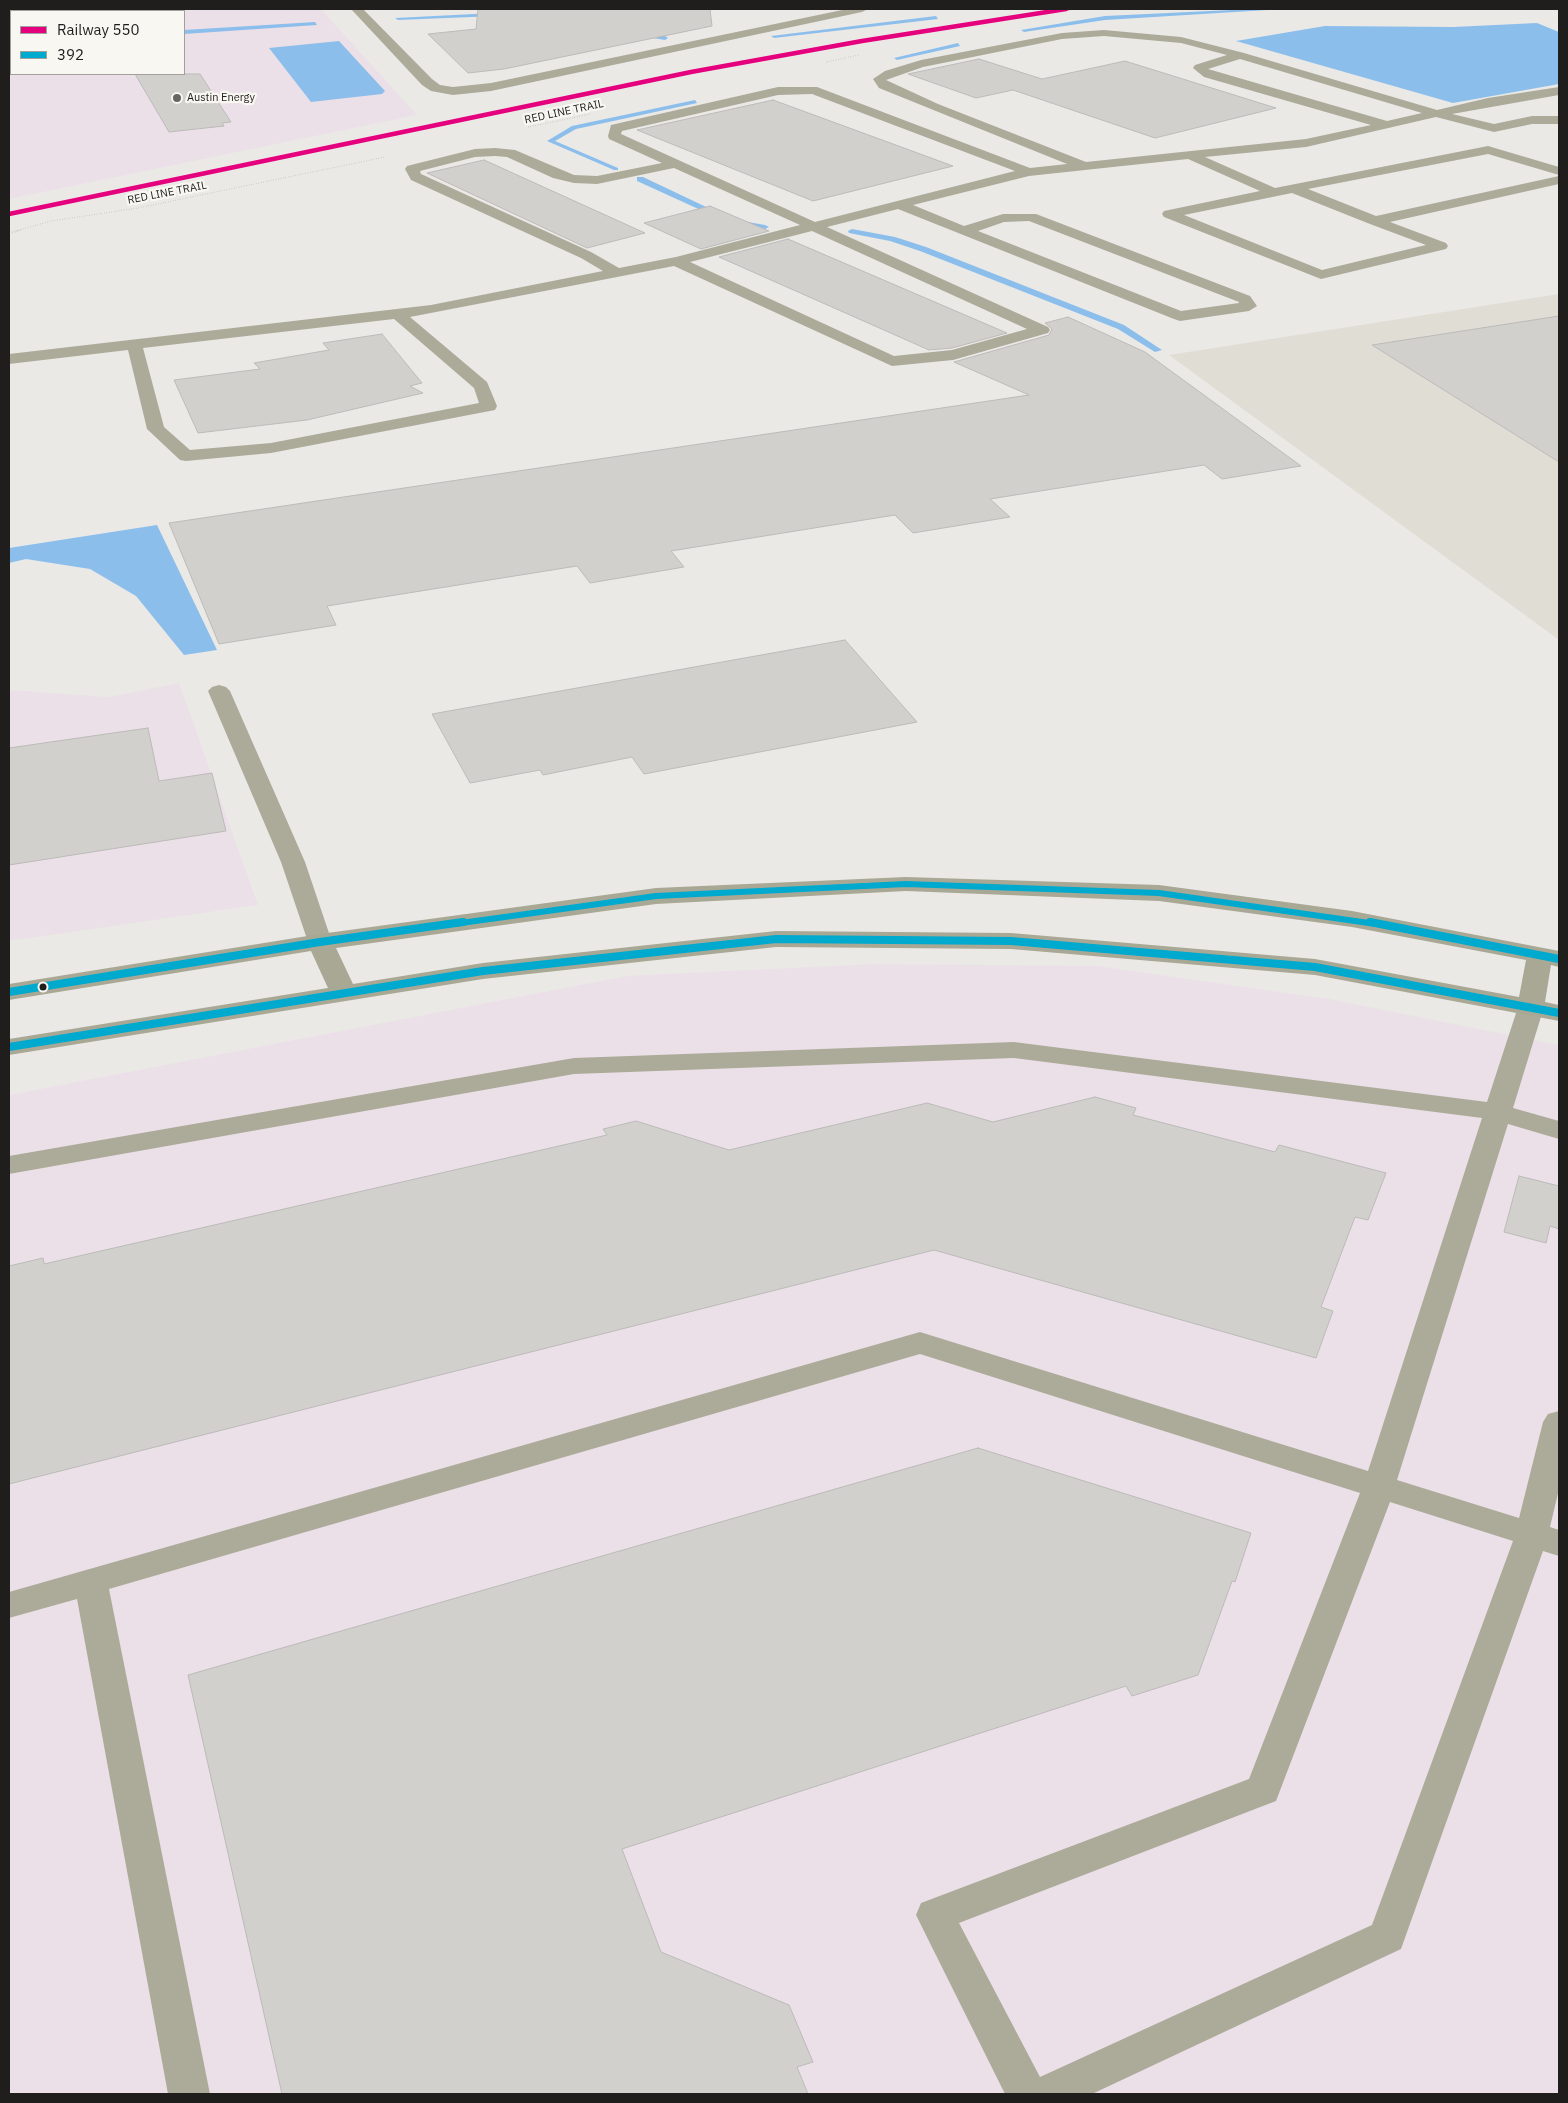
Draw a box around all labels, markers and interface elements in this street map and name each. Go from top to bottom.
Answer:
legend [10,10,185,75]
text: Railway 550 [57,20,140,39]
text: 392 [57,45,84,64]
place label: Austin Energy [187,91,255,105]
marker: Austin Energy [171,92,183,104]
street label: RED LINE TRAIL [523,97,605,127]
street label: RED LINE TRAIL [126,179,208,207]
unlabelled marker [38,982,48,992]

